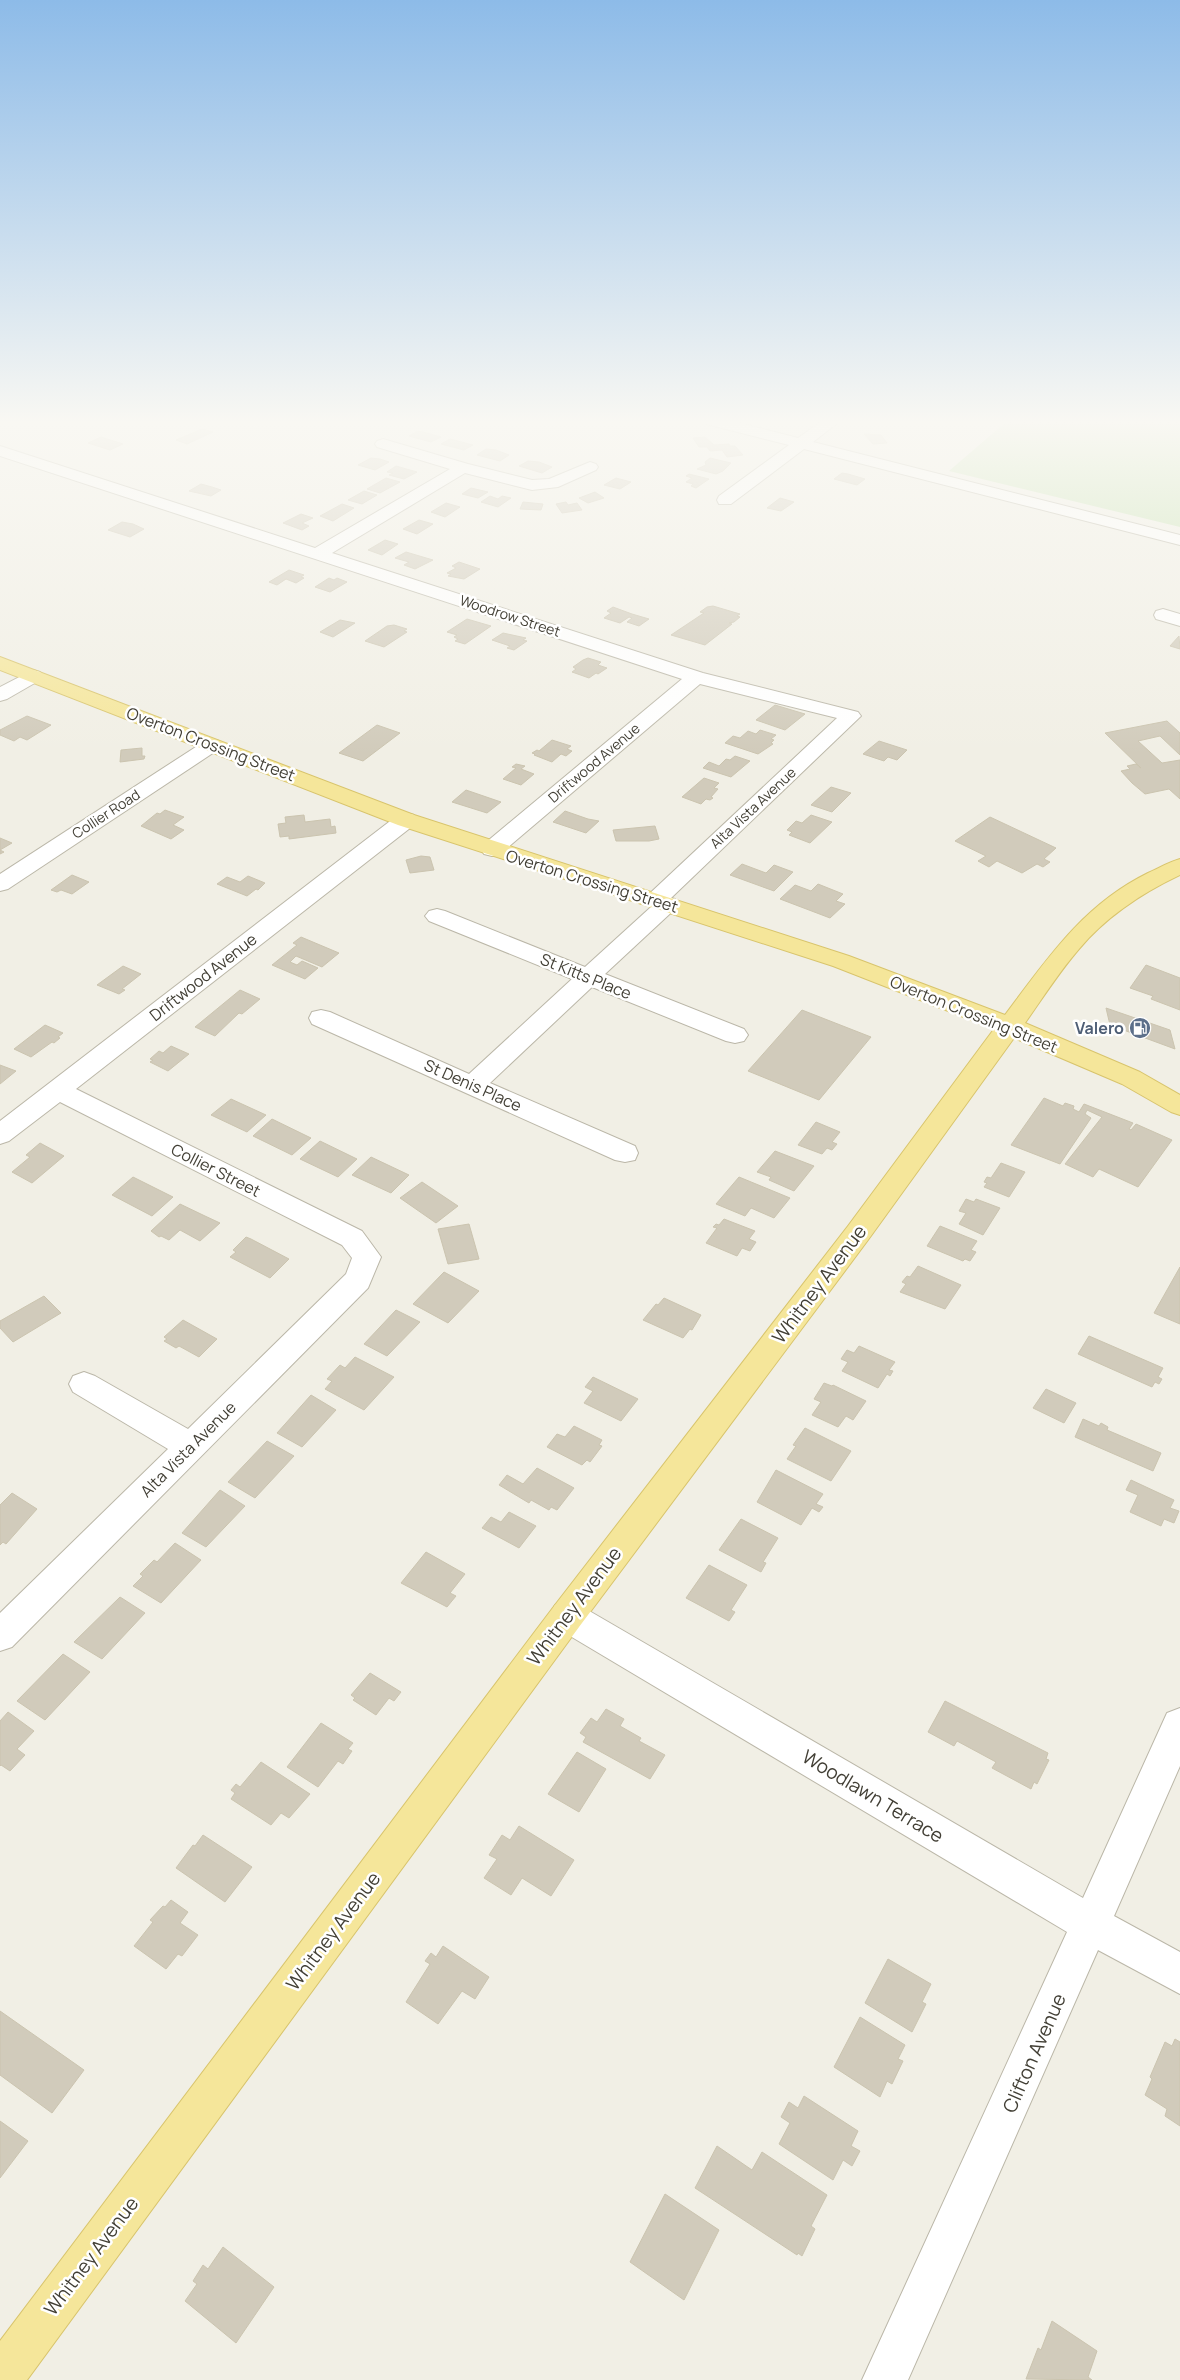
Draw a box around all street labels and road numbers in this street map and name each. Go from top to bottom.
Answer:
street label: Woodrow Street [457,590,563,641]
street label: Overton Crossing Street [124,702,298,786]
street label: Driftwood Avenue [544,719,644,807]
street label: Alta Vista Avenue [706,763,800,853]
street label: Collier Road [68,785,143,843]
street label: Overton Crossing Street [503,844,681,918]
street label: Driftwood Avenue [145,928,261,1026]
street label: St Kitts Place [537,948,635,1004]
street label: Overton Crossing Street [887,970,1061,1058]
street label: St Denis Place [421,1054,525,1116]
street label: Collier Street [168,1138,264,1202]
street label: Whitney Avenue [766,1219,872,1349]
street label: Alta Vista Avenue [135,1396,241,1502]
street label: Whitney Avenue [521,1541,627,1671]
street label: Woodlawn Terrace [797,1743,949,1849]
street label: Whitney Avenue [280,1866,386,1996]
street label: Clifton Avenue [996,1989,1072,2117]
street label: Whitney Avenue [38,2191,144,2321]

